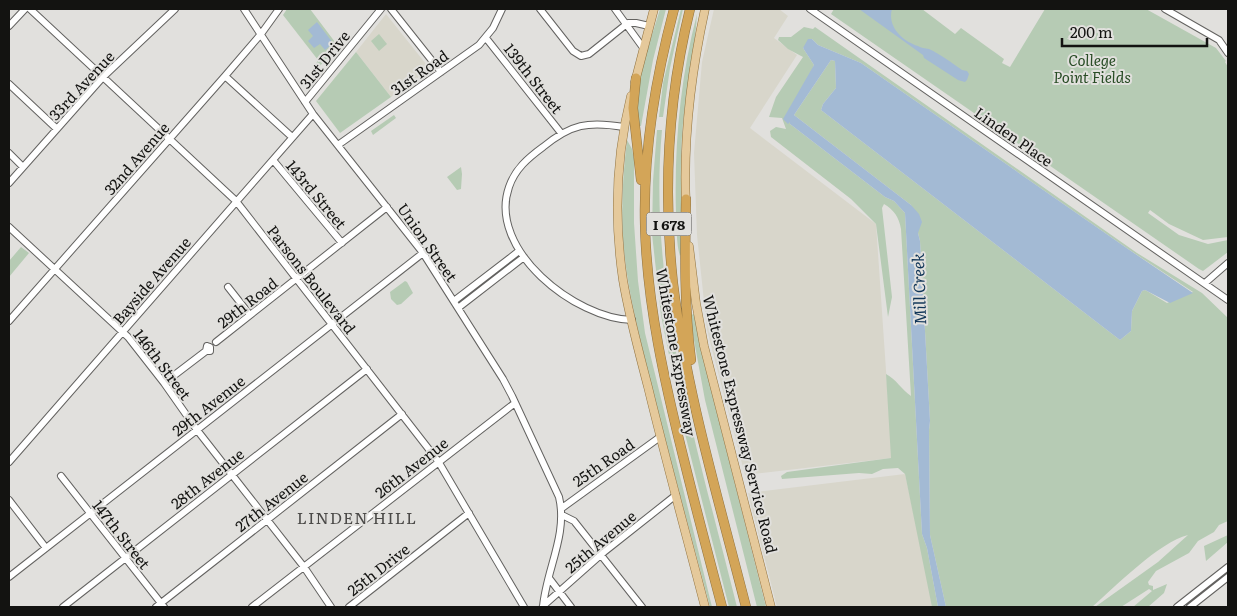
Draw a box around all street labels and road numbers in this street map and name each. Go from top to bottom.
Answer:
street label: 31st Drive [293,25,355,93]
street label: 139th Street [499,38,569,118]
street label: 31st Road [385,44,453,100]
street label: 33rd Avenue [43,45,119,125]
street label: Linden Place [970,100,1058,172]
street label: 32nd Avenue [98,116,174,200]
street label: 143rd Street [281,154,353,234]
street label: Union Street [392,198,464,286]
road number: I 678 [646,212,692,235]
street label: Parsons Boulevard [262,220,362,338]
street label: Bayside Avenue [106,231,196,329]
street label: Whitestone Expressway [651,266,703,438]
street label: 29th Road [212,271,282,333]
street label: Whitestone Expressway Service Road [698,292,784,556]
street label: 146th Street [129,324,197,404]
street label: 29th Avenue [167,369,250,441]
street label: 26th Avenue [370,431,453,503]
street label: 25th Road [567,432,639,492]
street label: 28th Avenue [165,442,249,514]
street label: 27th Avenue [230,465,312,537]
street label: 147th Street [87,494,157,574]
street label: 25th Avenue [559,504,641,578]
street label: 25th Drive [342,537,414,601]

